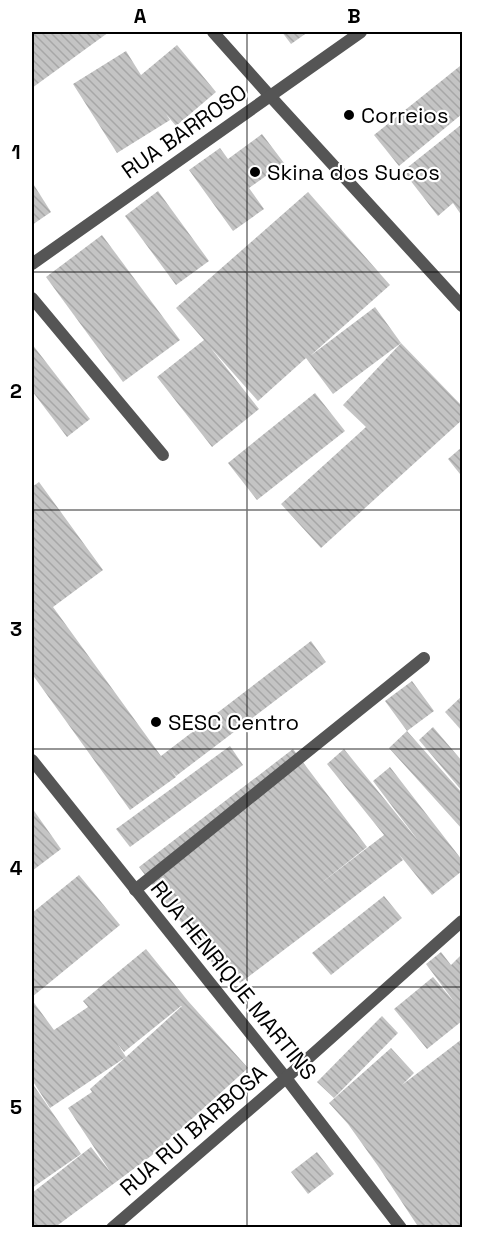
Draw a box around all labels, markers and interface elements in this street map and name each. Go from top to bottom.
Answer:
text: A [134,3,147,29]
text: B [347,3,361,29]
street label: RUA BARROSO [116,78,252,184]
place label: Correios [361,101,449,129]
marker: Correios [342,108,356,122]
text: 1 [11,139,21,165]
place label: Skina dos Sucos [267,158,440,186]
marker: Skina dos Sucos [248,165,262,179]
text: 2 [10,378,22,404]
text: 3 [10,616,22,642]
place label: SESC Centro [168,708,299,736]
marker: SESC Centro [149,715,163,729]
text: 4 [10,855,23,881]
street label: RUA HENRIQUE MARTINS [145,875,323,1085]
street label: RUA RUI BARBOSA [114,1058,272,1201]
text: 5 [10,1094,22,1120]

